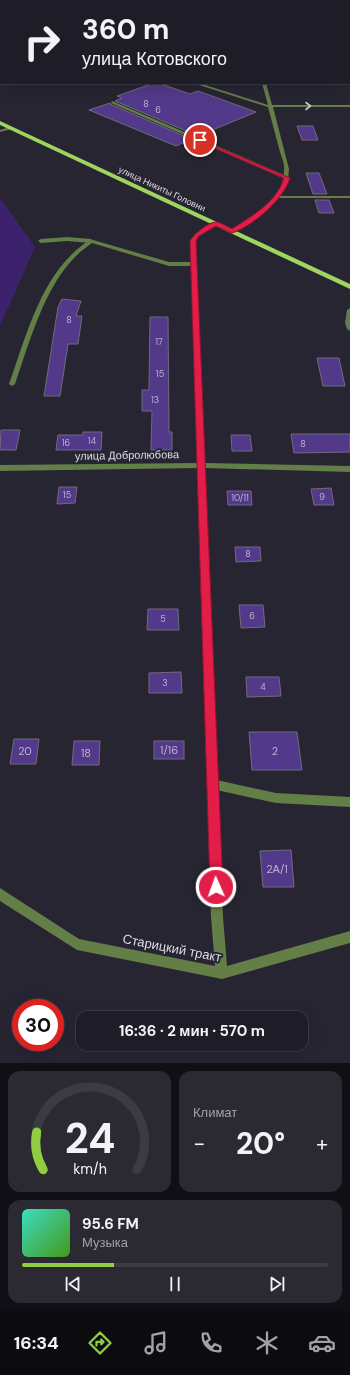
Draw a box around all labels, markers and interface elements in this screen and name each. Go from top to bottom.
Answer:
text: 360 m [82,11,169,48]
icon: right [16,16,68,68]
text: улица Котовского [82,47,227,71]
house number: 8 [143,98,149,110]
one-way arrow [305,102,311,110]
house number: 6 [155,104,161,116]
pin [183,123,217,157]
icon: arrive [189,129,211,151]
street label: улица Никиты Головни [116,164,208,214]
house number: 8 [66,314,72,326]
house number: 17 [155,336,163,348]
house number: 15 [156,368,164,380]
house number: 13 [151,394,159,406]
house number: 14 [88,435,97,447]
house number: 16 [62,437,71,449]
house number: 8 [300,438,306,450]
street label: улица Добролюбова [75,447,180,463]
house number: 15 [63,489,71,501]
house number: 9 [319,491,325,503]
house number: 10/11 [231,492,249,504]
house number: 8 [245,548,251,560]
house number: 6 [249,610,255,622]
house number: 5 [160,613,166,625]
house number: 3 [162,677,168,689]
house number: 4 [260,681,266,693]
house number: 1/16 [160,743,178,757]
house number: 20 [18,744,32,758]
house number: 2 [272,744,278,758]
house number: 18 [81,746,91,760]
house number: 2А/1 [266,862,288,876]
position arrow [195,866,237,908]
street label: Старицкий тракт [121,930,223,966]
speed limit sign: 30 [12,999,64,1051]
text: 16:36 · 2 мин · 570 m [119,1021,265,1041]
text: Климат [193,1104,237,1121]
text: 24 [64,1111,115,1165]
text: 20° [236,1124,285,1163]
text: − [193,1129,205,1158]
text: + [316,1129,328,1158]
text: km/h [73,1159,106,1177]
text: 95.6 FM [82,1214,139,1234]
text: Музыка [82,1234,128,1251]
icon: previous [62,1273,84,1295]
icon: pause [164,1273,186,1295]
icon: next [266,1273,288,1295]
icon: directions [86,1329,114,1357]
icon: music [142,1329,170,1357]
icon: phone [197,1329,225,1357]
icon: climate [253,1329,281,1357]
icon: car [308,1329,336,1357]
text: 16:34 [14,1331,59,1355]

